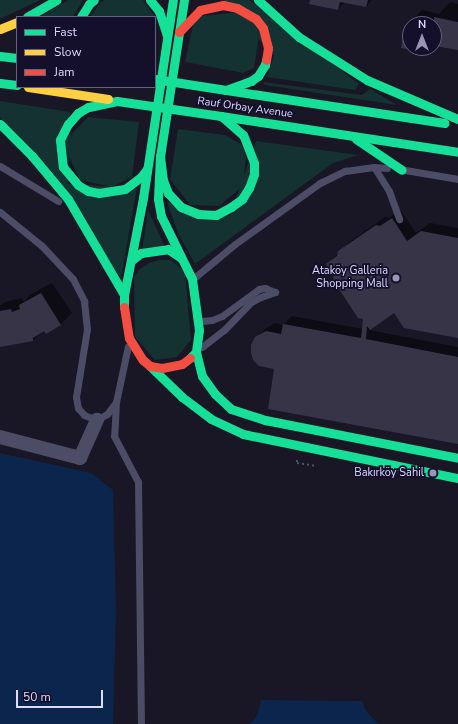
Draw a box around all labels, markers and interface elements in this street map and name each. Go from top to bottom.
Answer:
legend [16,16,156,88]
north arrow [402,16,442,56]
text: N [418,17,426,32]
text: Fast [54,24,77,40]
text: Slow [54,44,82,60]
text: Jam [54,64,75,80]
street label: Rauf Orbay Avenue [196,95,294,121]
place label: Ataköy Galleria Shopping Mall [312,265,388,291]
marker: Ataköy Galleria Shopping Mall [391,273,401,283]
place label: Bakırköy Sahil [354,466,424,480]
marker: Bakırköy Sahil [427,467,439,479]
scale bar [18,682,105,708]
text: 50 m [23,689,51,705]

